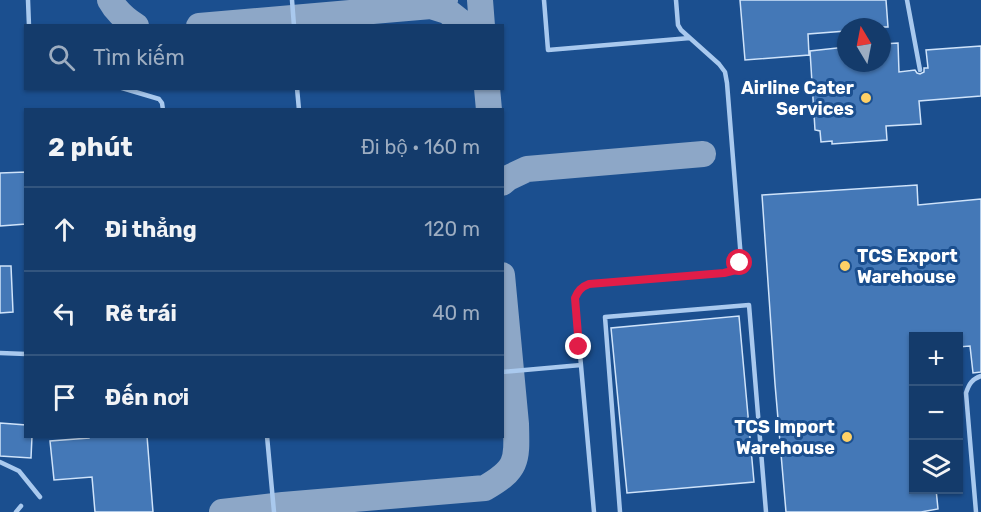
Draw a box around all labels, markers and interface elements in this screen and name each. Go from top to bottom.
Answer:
north arrow [837,18,891,72]
search box [24,24,504,90]
icon: search [45,41,78,74]
text: Tìm kiếm [93,44,185,71]
place label: Airline Cater Services [741,77,854,120]
marker: Airline Cater Services [859,91,873,105]
text: 2 phút [48,132,133,163]
text: Đi bộ · 160 m [361,135,480,159]
icon: ahead [48,213,81,246]
text: Đi thẳng [105,216,197,243]
text: 120 m [424,217,480,241]
place label: TCS Export Warehouse [857,245,958,288]
route start [726,249,752,275]
marker: TCS Export Warehouse [838,259,852,273]
icon: left [48,297,81,330]
text: Rẽ trái [105,300,177,327]
text: 40 m [432,301,480,325]
map controls [909,332,963,494]
button: + [909,332,963,386]
route end [565,333,591,359]
icon: arrive [48,381,81,414]
text: Đến nơi [105,384,189,411]
button: − [909,386,963,440]
place label: TCS Import Warehouse [734,416,835,459]
marker: TCS Import Warehouse [840,430,854,444]
button: layers [909,440,963,494]

